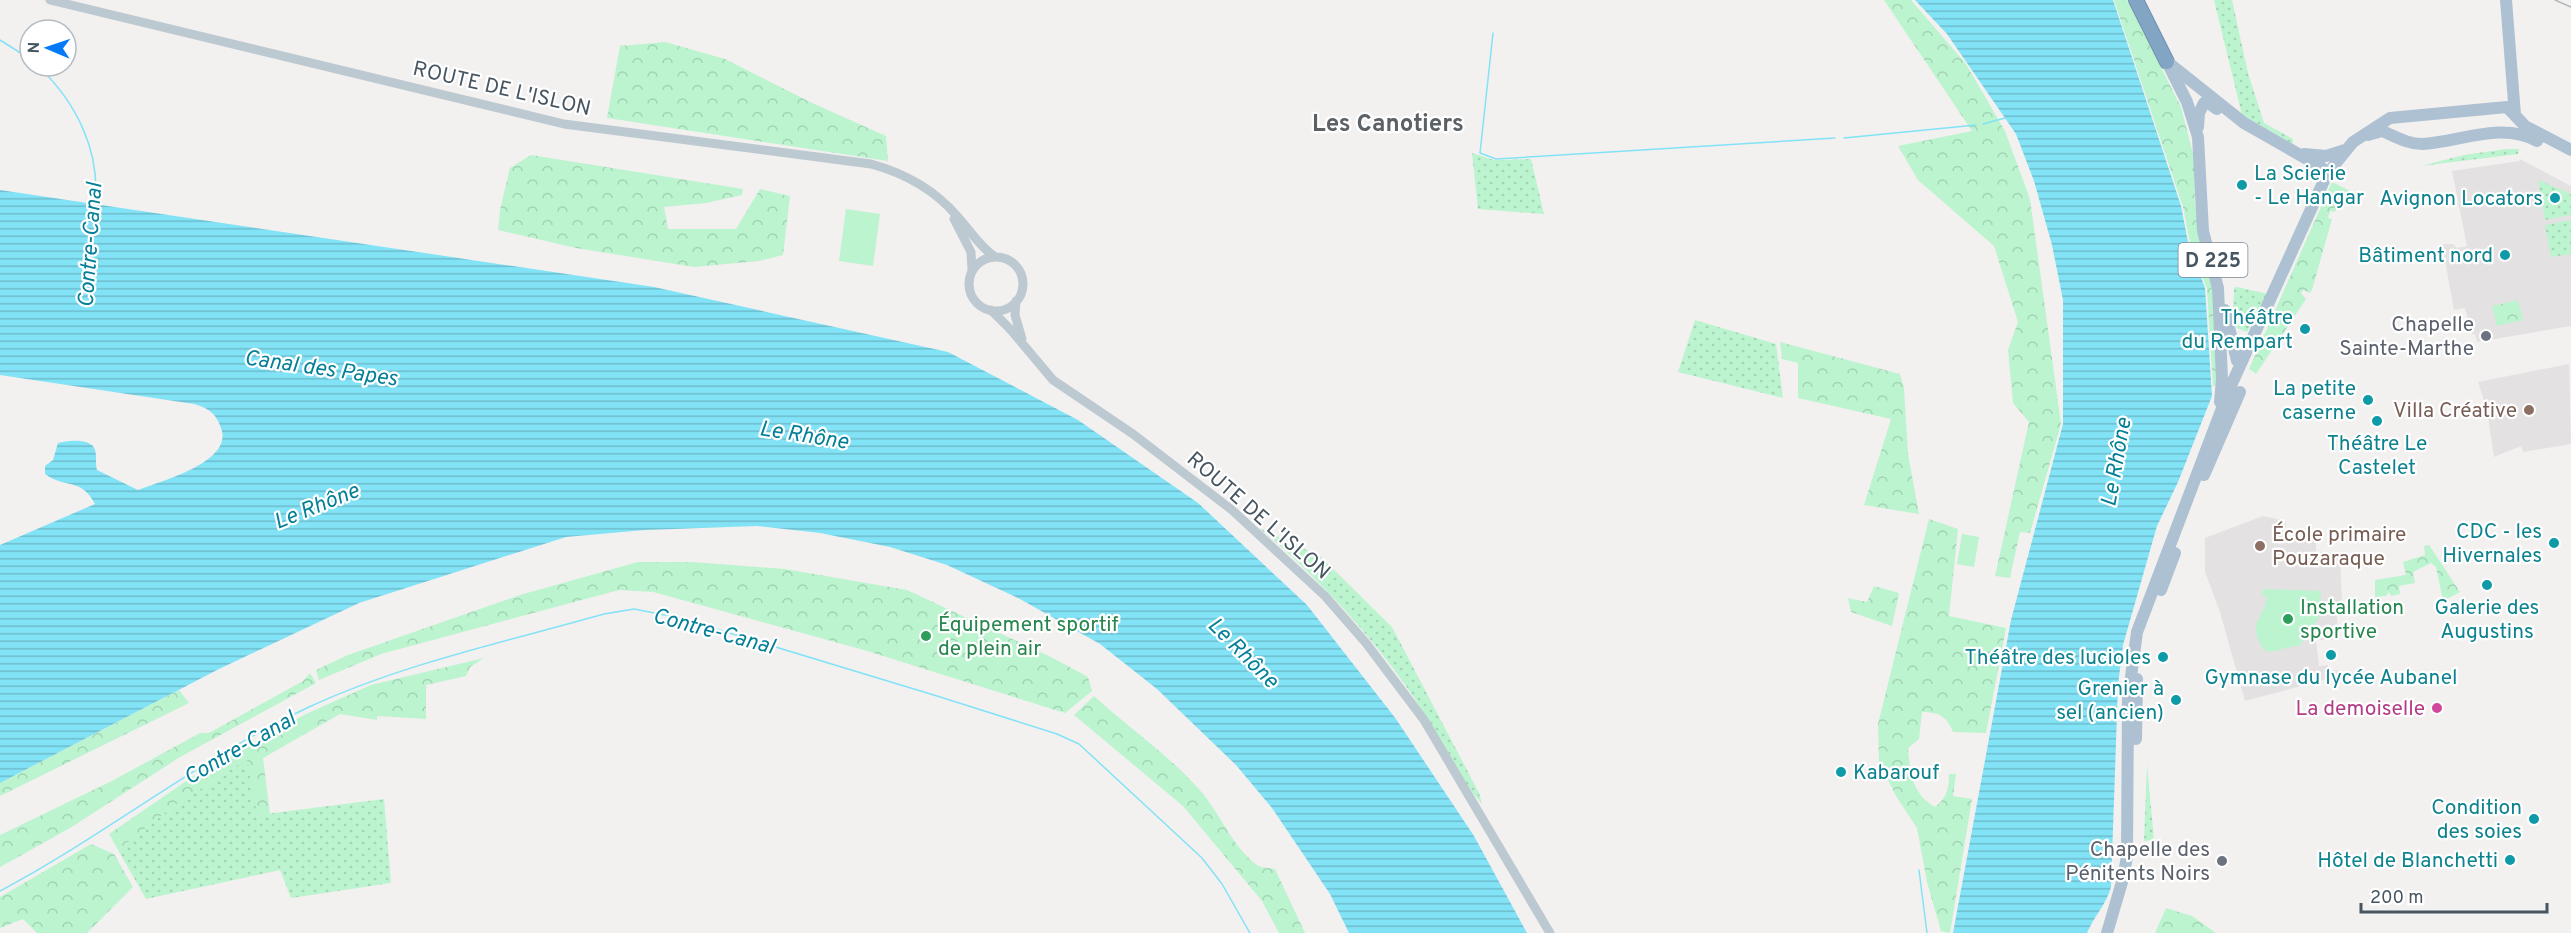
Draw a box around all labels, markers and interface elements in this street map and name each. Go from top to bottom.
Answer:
north arrow [18,18,78,78]
text: N [25,41,45,54]
street label: ROUTE DE L'ISLON [410,56,593,123]
district label: Les Canotiers [1312,110,1464,140]
place label: La Scierie - Le Hangar [2254,161,2364,212]
marker: La Scierie - Le Hangar [2235,178,2249,192]
water label: Contre-Canal [74,181,109,308]
place label: Avignon Locators [2379,186,2543,213]
marker: Avignon Locators [2548,191,2562,205]
road number: D 225 [2178,243,2248,277]
place label: Bâtiment nord [2358,243,2493,270]
marker: Bâtiment nord [2498,248,2512,262]
place label: Théâtre du Rempart [2182,305,2293,356]
place label: Chapelle Sainte-Marthe [2339,312,2474,363]
marker: Théâtre du Rempart [2298,322,2312,336]
marker: Chapelle Sainte-Marthe [2479,329,2493,343]
water label: Canal des Papes [242,345,400,394]
place label: La petite caserne [2273,376,2356,427]
marker: La petite caserne [2361,393,2375,407]
place label: Villa Créative [2393,398,2517,425]
marker: Villa Créative [2522,403,2536,417]
marker: Théâtre Le Castelet [2370,414,2384,428]
water label: Le Rhône [2096,415,2139,509]
water label: Le Rhône [757,416,851,457]
place label: Théâtre Le Castelet [2327,431,2427,482]
street label: ROUTE DE L'ISLON [1181,446,1335,586]
water label: Le Rhône [270,478,364,537]
place label: CDC - les Hivernales [2442,519,2542,570]
place label: École primaire Pouzaraque [2272,521,2406,573]
marker: CDC - les Hivernales [2547,536,2561,550]
marker: École primaire Pouzaraque [2253,539,2267,553]
marker: Galerie des Augustins [2480,578,2494,592]
place label: Installation sportive [2300,595,2404,646]
place label: Galerie des Augustins [2435,595,2539,646]
water label: Contre-Canal [649,603,779,662]
place label: Équipement sportif de plein air [938,611,1119,663]
marker: Installation sportive [2281,612,2295,626]
water label: Le Rhône [1201,613,1284,695]
marker: Équipement sportif de plein air [919,629,933,643]
place label: Théâtre des lucioles [1964,645,2151,672]
marker: Gymnase du lycée Aubanel [2324,648,2338,662]
marker: Théâtre des lucioles [2156,650,2170,664]
place label: Gymnase du lycée Aubanel [2204,665,2458,692]
place label: Grenier à sel (ancien) [2056,676,2164,727]
marker: Grenier à sel (ancien) [2169,693,2183,707]
place label: La demoiselle [2296,696,2425,723]
marker: La demoiselle [2430,701,2444,715]
water label: Contre-Canal [179,706,302,792]
place label: Kabarouf [1853,760,1939,787]
marker: Kabarouf [1834,765,1848,779]
place label: Condition des soies [2431,795,2522,846]
marker: Condition des soies [2527,812,2541,826]
place label: Chapelle des Pénitents Noirs [2065,837,2210,888]
place label: Hôtel de Blanchetti [2317,848,2498,875]
marker: Hôtel de Blanchetti [2503,853,2517,867]
marker: Chapelle des Pénitents Noirs [2215,854,2229,868]
scale bar [2361,876,2547,914]
text: 200 m [2370,887,2423,910]

